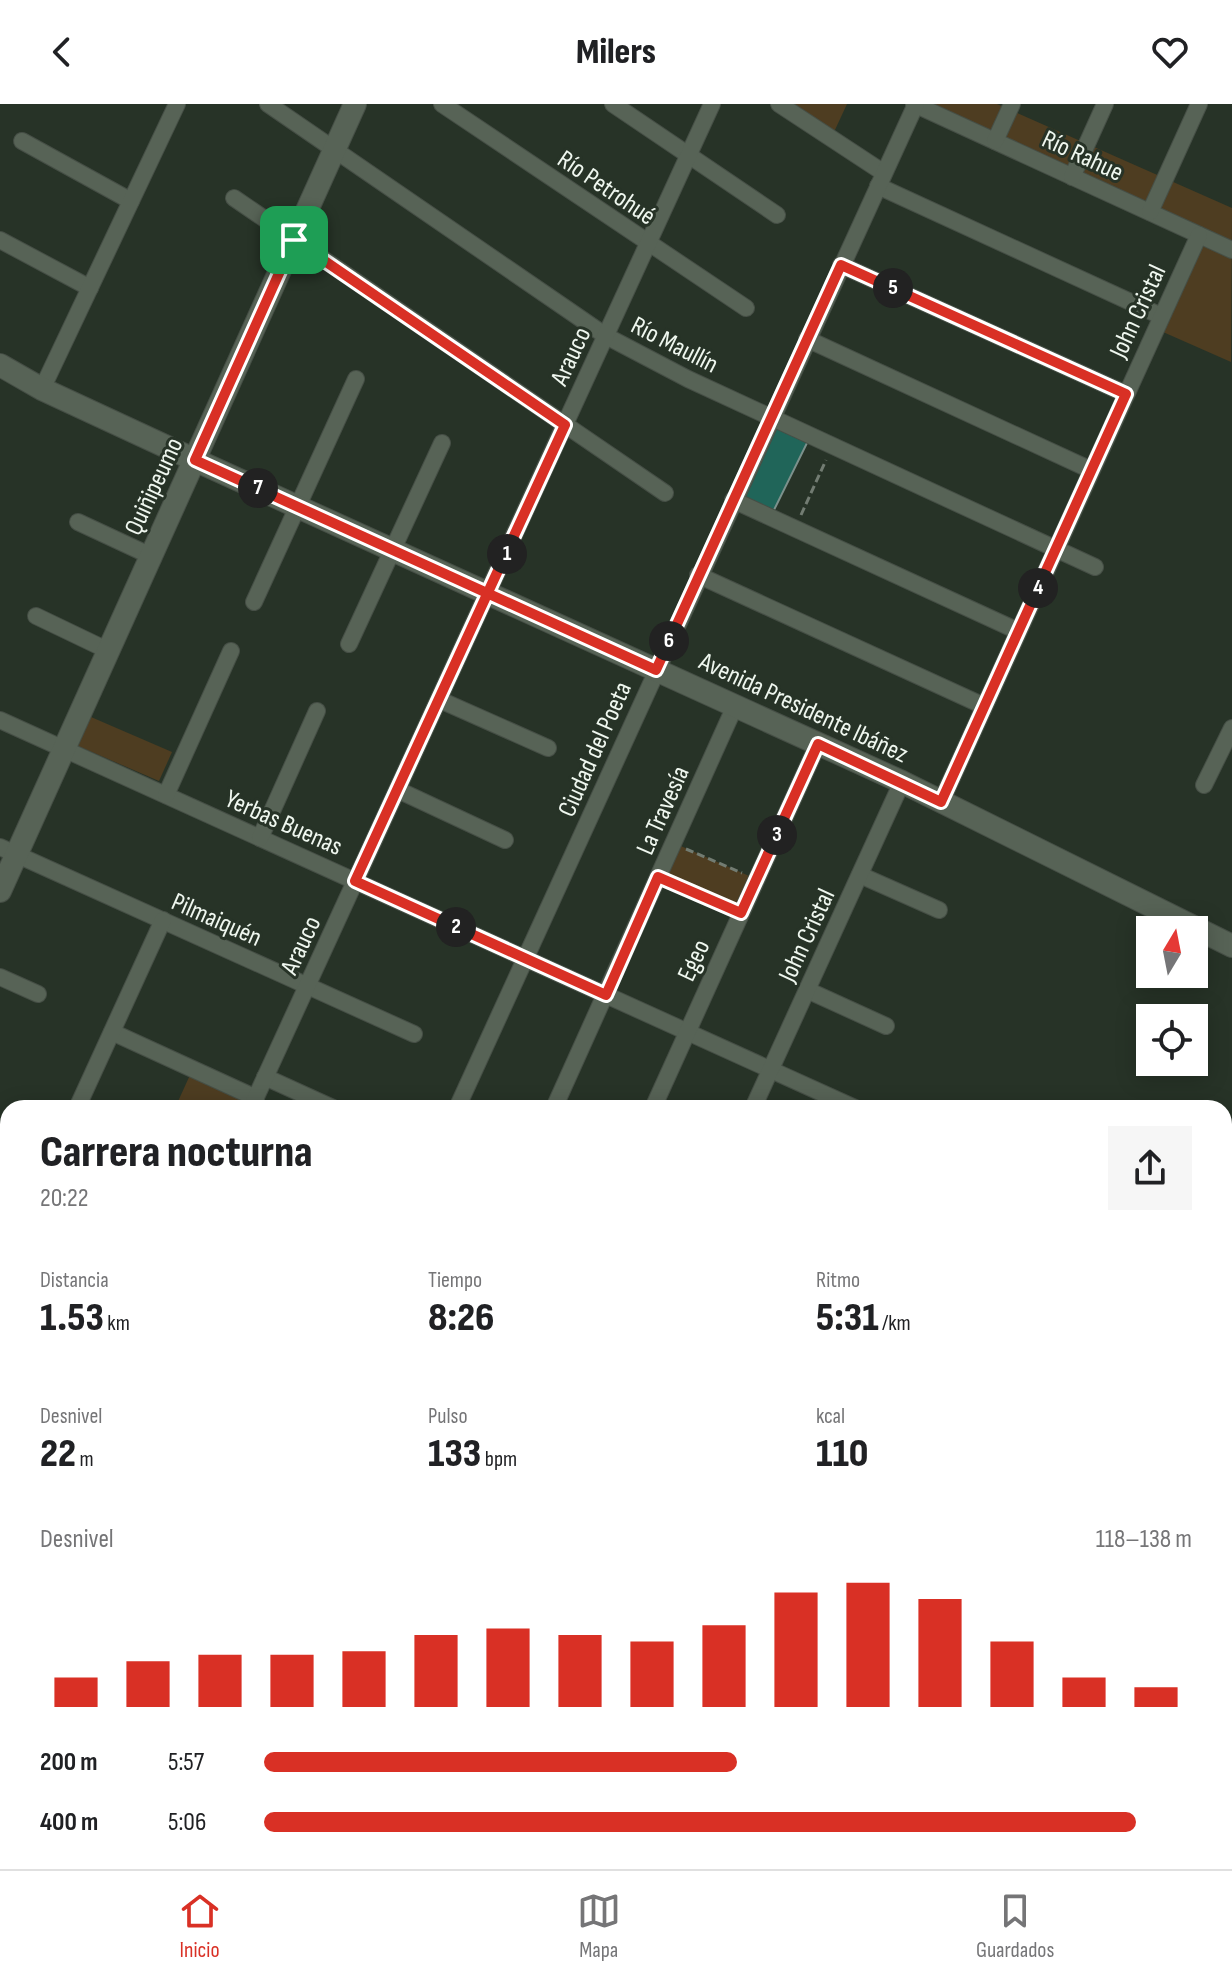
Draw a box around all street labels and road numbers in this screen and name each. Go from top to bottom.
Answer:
street label: Río Rahue [1037,124,1128,189]
street label: Río Petrohué [551,144,661,232]
street label: John Cristal [1103,260,1173,364]
street label: Río Maullín [626,310,723,380]
street label: Arauco [544,323,598,392]
street label: Quiñipeumo [118,433,190,540]
street label: Avenida Presidente Ibáñez [693,646,913,770]
street label: Ciudad del Poeta [552,677,639,822]
street label: La Travesía [630,761,697,860]
street label: Yerbas Buenas [220,784,347,863]
street label: John Cristal [772,884,842,988]
street label: Pilmaiquén [166,887,266,954]
street label: Arauco [274,912,328,981]
street label: Egeo [671,935,717,986]

